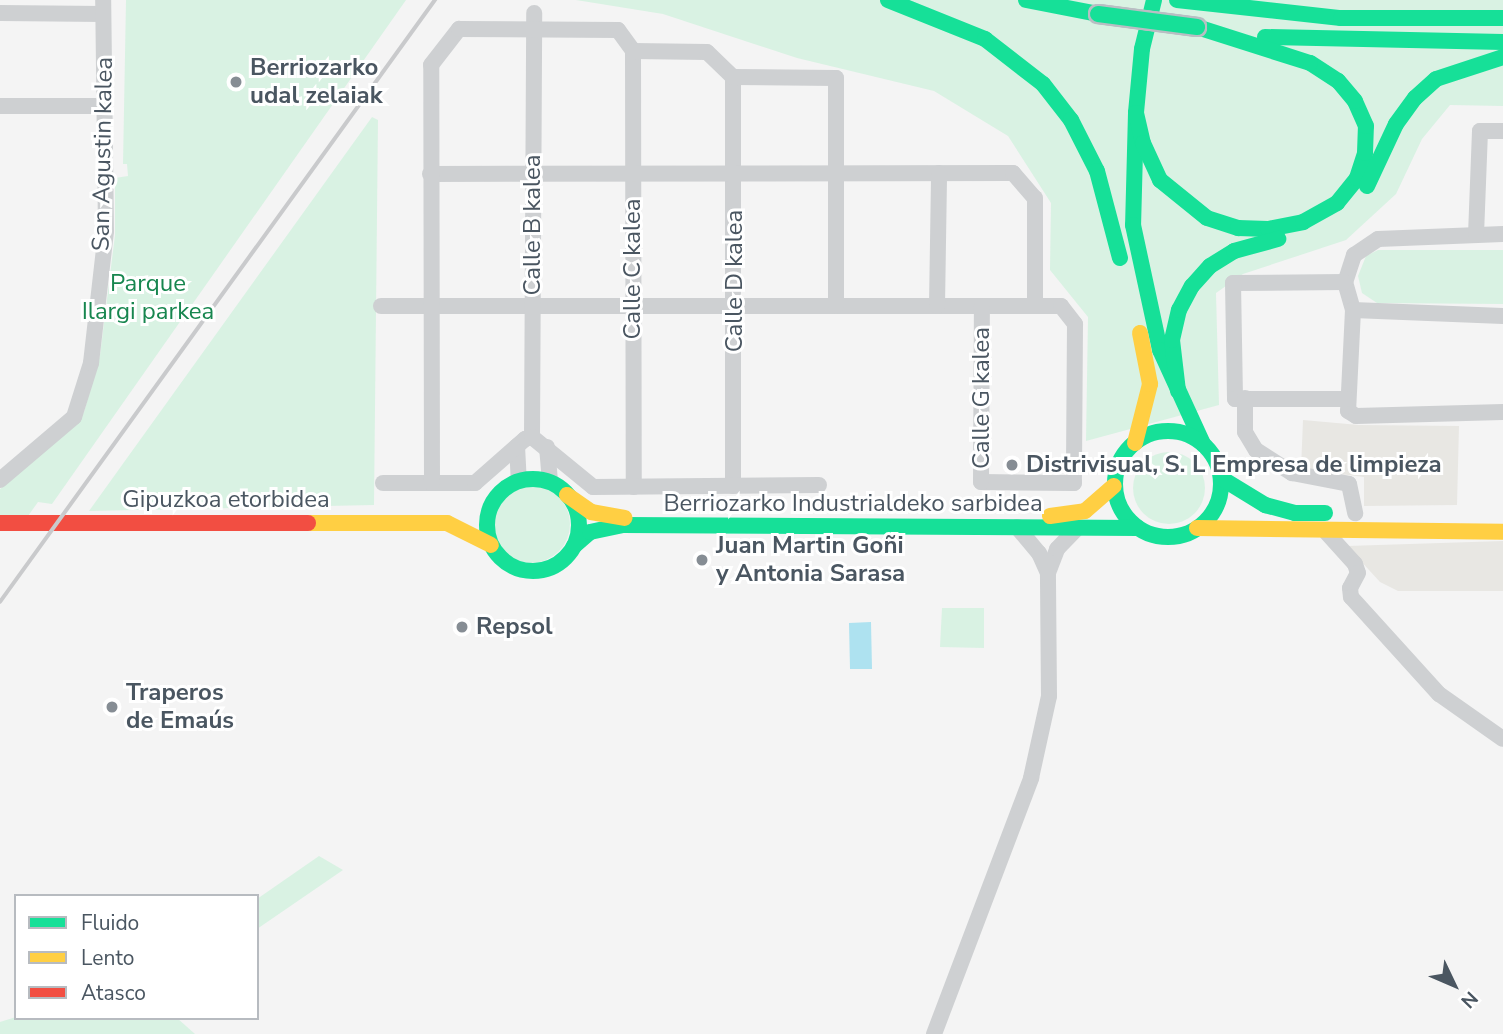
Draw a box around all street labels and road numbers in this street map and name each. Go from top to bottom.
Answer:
street label: San Agustin kalea [87,57,119,251]
street label: Calle B kalea [519,155,547,295]
street label: Calle C kalea [619,199,647,339]
street label: Calle D kalea [721,210,749,352]
street label: Calle G kalea [968,327,996,469]
street label: Gipuzkoa etorbidea [122,486,330,514]
street label: Berriozarko Industrialdeko sarbidea [663,490,1043,518]

